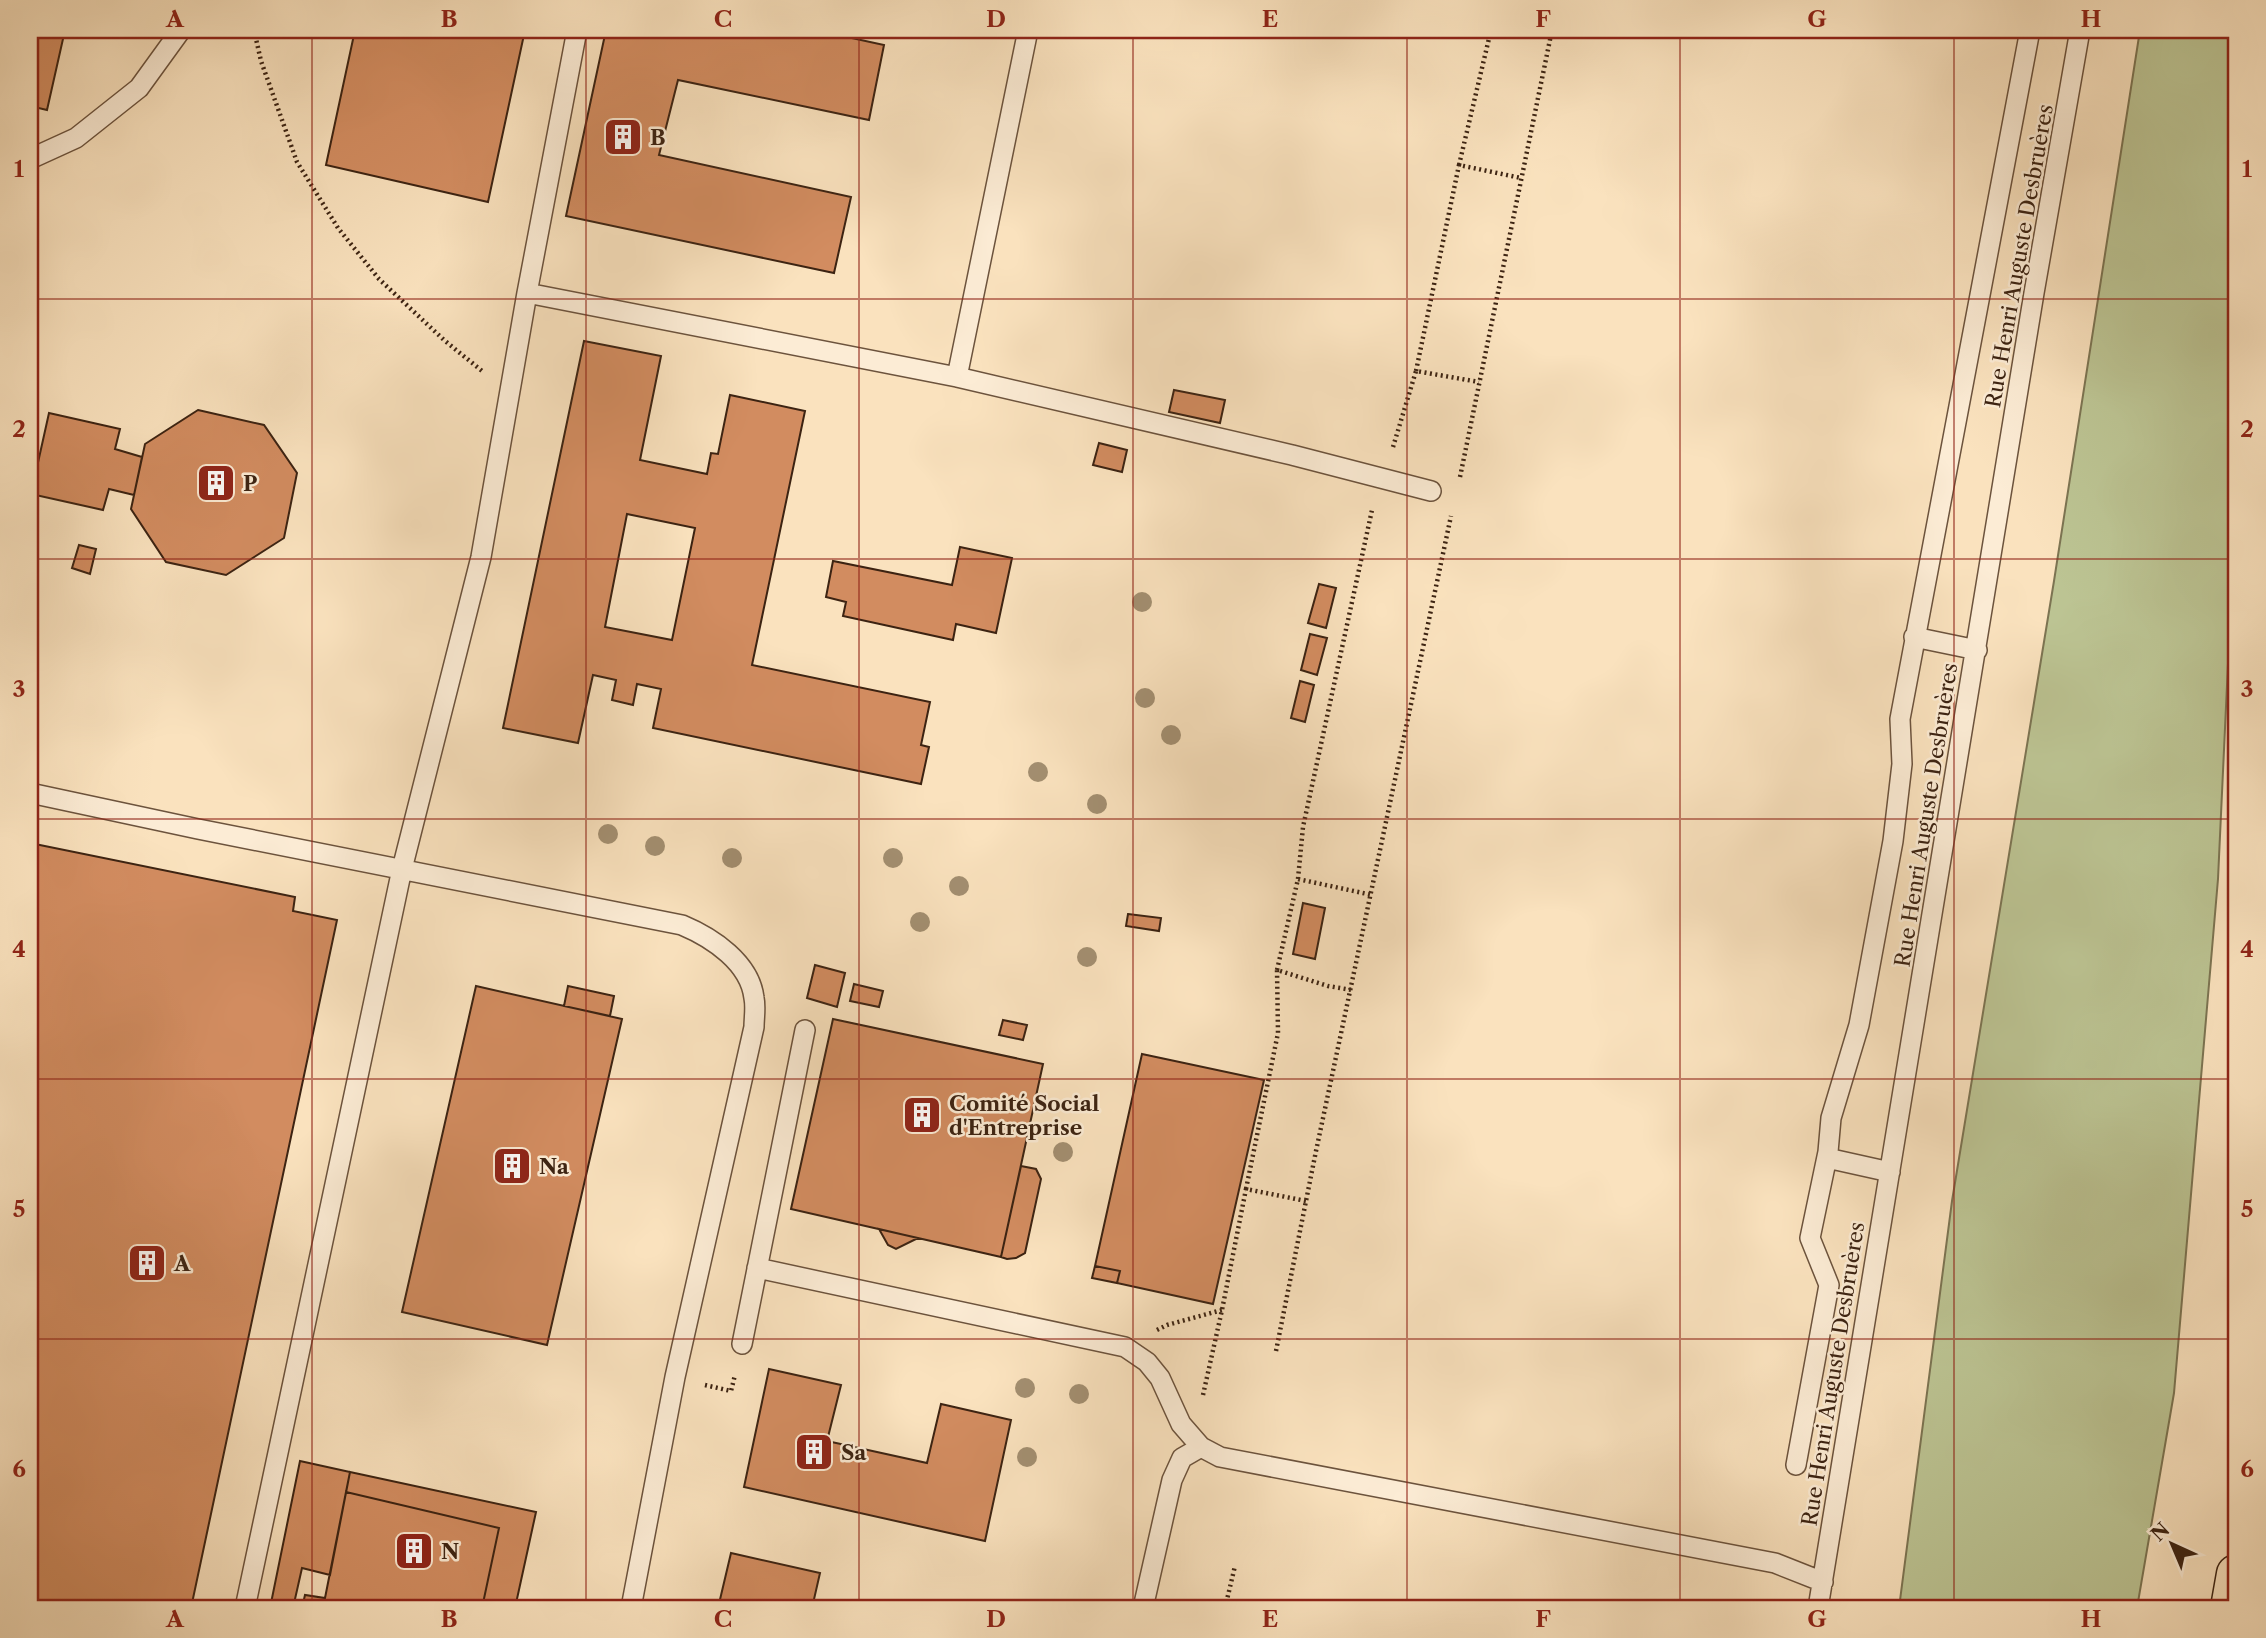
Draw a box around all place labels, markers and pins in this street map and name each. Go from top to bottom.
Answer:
building icon: B [602,116,644,158]
place label: B [650,125,666,150]
building icon: P [195,462,237,504]
place label: P [243,471,257,496]
place label: Comité Social d'Entreprise [949,1091,1099,1140]
building icon: Comité Social d'Entreprise [901,1094,943,1136]
building icon: Na [491,1145,533,1187]
place label: Na [539,1154,570,1179]
building icon: A [126,1242,168,1284]
place label: A [173,1251,191,1276]
building icon: Sa [793,1431,835,1473]
place label: Sa [841,1440,867,1465]
building icon: N [393,1530,435,1572]
place label: N [441,1539,459,1564]

